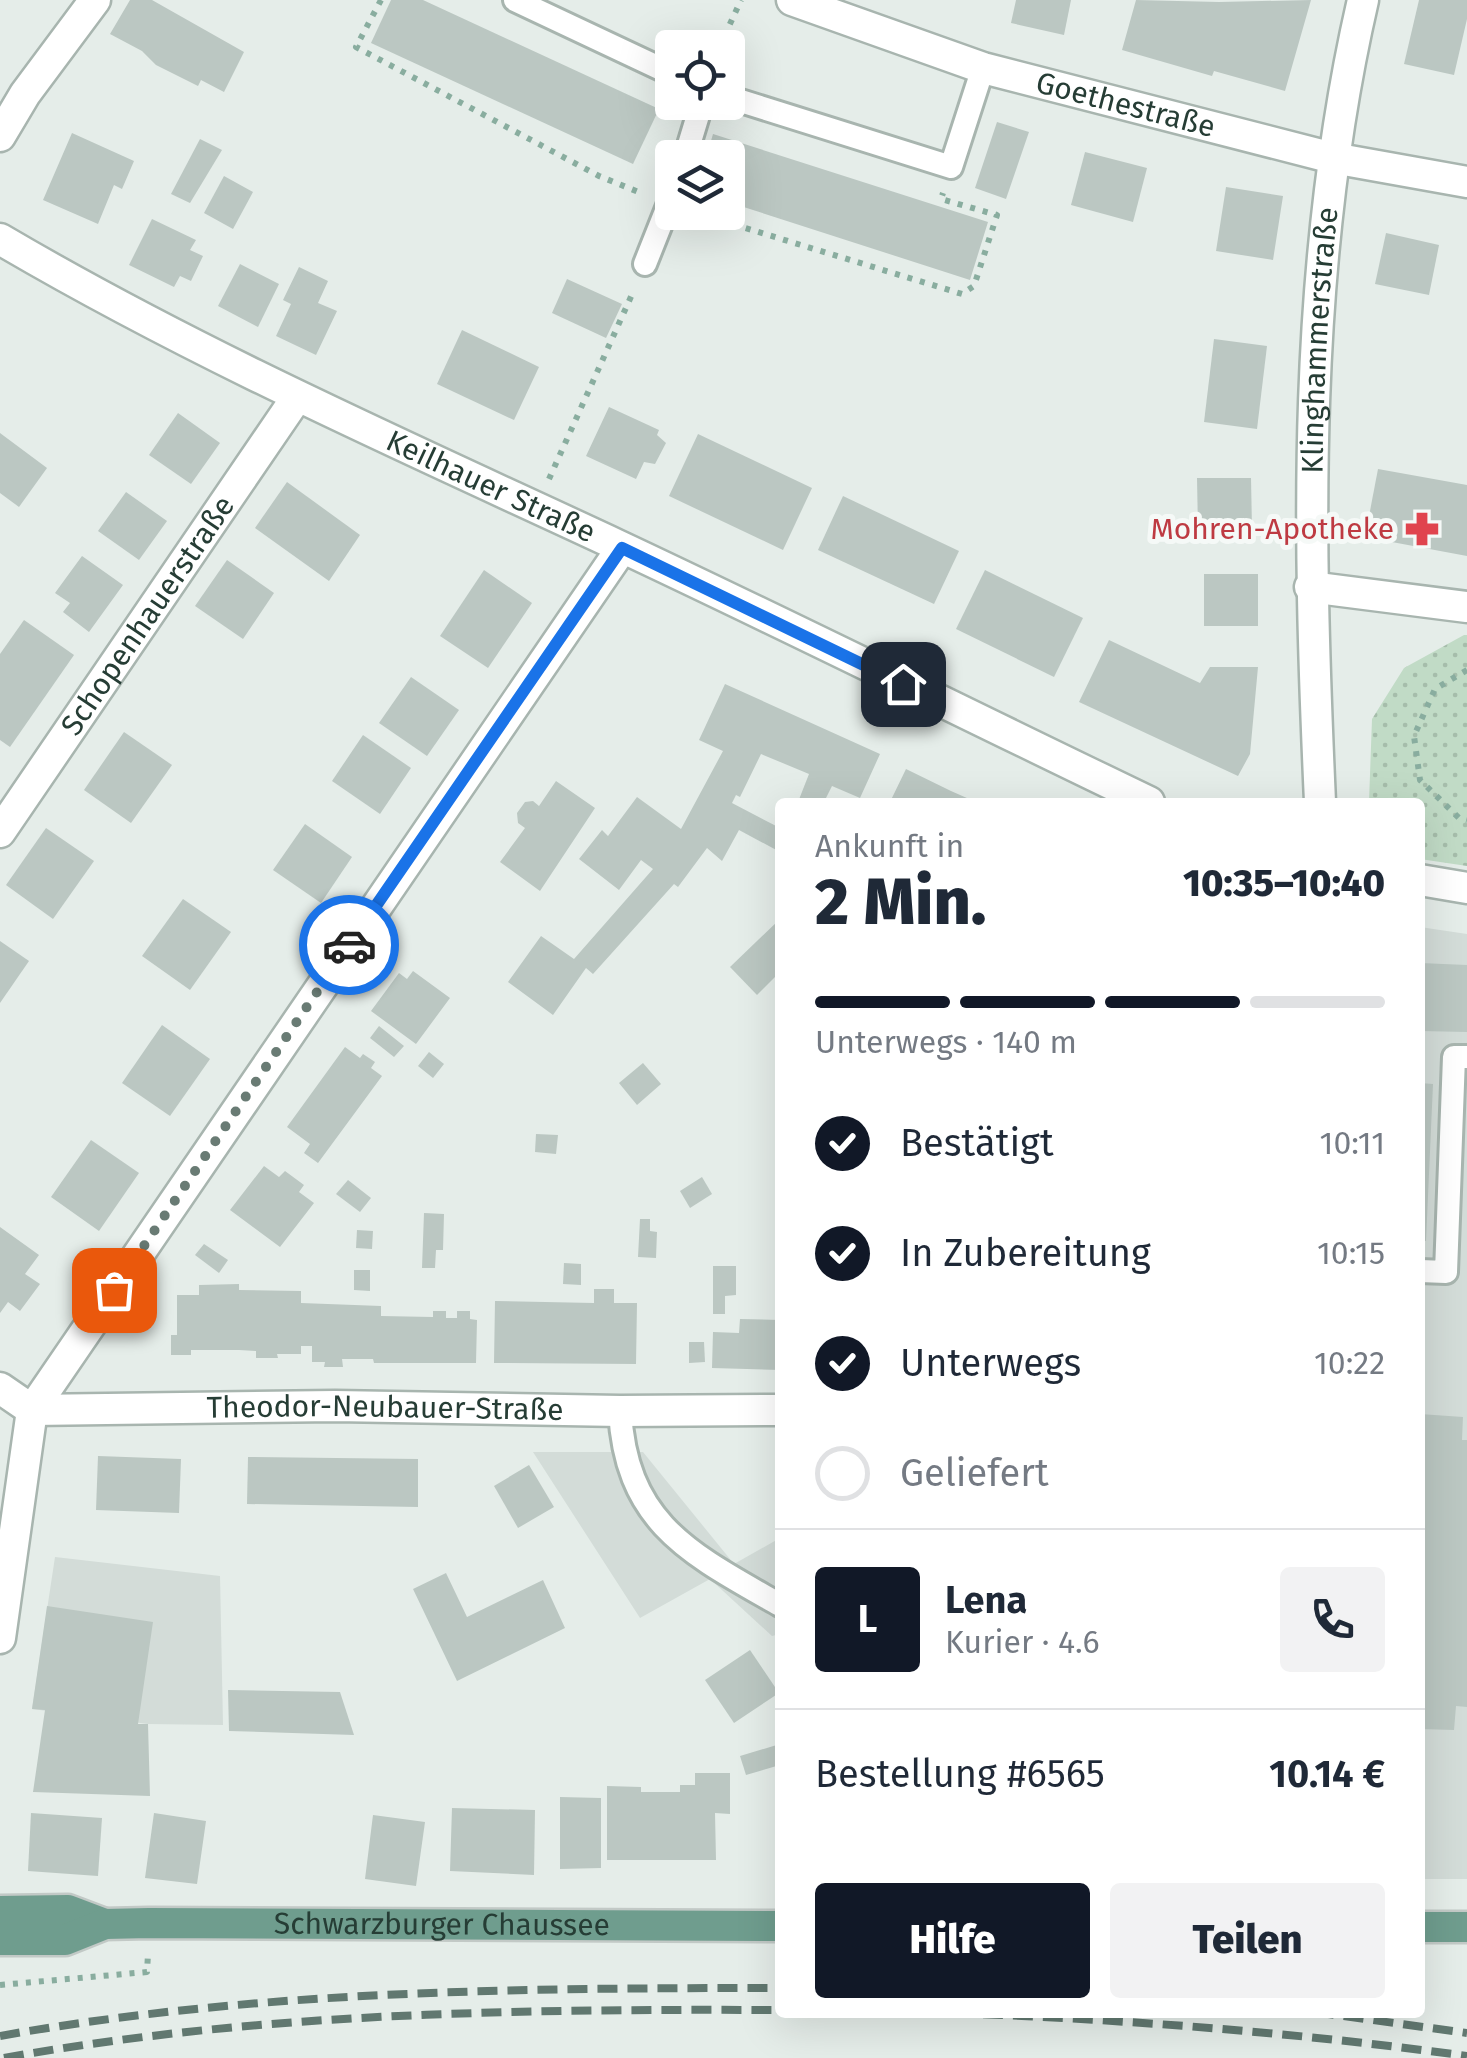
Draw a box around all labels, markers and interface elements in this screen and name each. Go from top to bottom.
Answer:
map controls [655,30,745,230]
button: locate [655,30,745,120]
street label: Goethestraße [1032,64,1219,145]
button: layers [655,140,745,230]
street label: Klinghammerstraße [1294,205,1346,474]
street label: Keilhauer Straße [381,423,601,550]
street label: Schopenhauerstraße [53,489,242,742]
pharmacy icon: Mohren-Apotheke [1403,510,1441,548]
place label: Mohren-Apotheke [1150,511,1394,547]
pin [861,642,946,727]
icon: home [876,657,931,712]
text: Ankunft in [815,827,964,865]
text: 10:35–10:40 [1183,860,1385,906]
text: 2 Min. [815,863,986,941]
courier [299,895,399,995]
icon: car [322,918,377,973]
text: Unterwegs · 140 m [815,1023,1077,1061]
icon: check [815,1116,870,1171]
text: Bestätigt [900,1120,1054,1166]
text: 10:11 [1320,1124,1385,1162]
icon: check [815,1226,870,1281]
text: In Zubereitung [900,1230,1151,1276]
text: 10:15 [1317,1234,1385,1272]
pin [72,1248,157,1333]
icon: bag [87,1263,142,1318]
icon: check [815,1336,870,1391]
text: Unterwegs [900,1340,1081,1386]
text: 10:22 [1314,1344,1385,1382]
street label: Theodor-Neubauer-Straße [206,1388,564,1428]
text: Geliefert [900,1450,1049,1496]
button: phone [1280,1567,1385,1672]
text: Lena [945,1577,1027,1623]
text: L [858,1596,877,1642]
text: Kurier · 4.6 [945,1623,1099,1661]
text: Bestellung #6565 [815,1751,1105,1797]
text: 10.14 € [1269,1751,1385,1797]
button: Hilfe [815,1883,1090,1998]
button: Teilen [1110,1883,1385,1998]
street label: Schwarzburger Chaussee [274,1906,610,1943]

